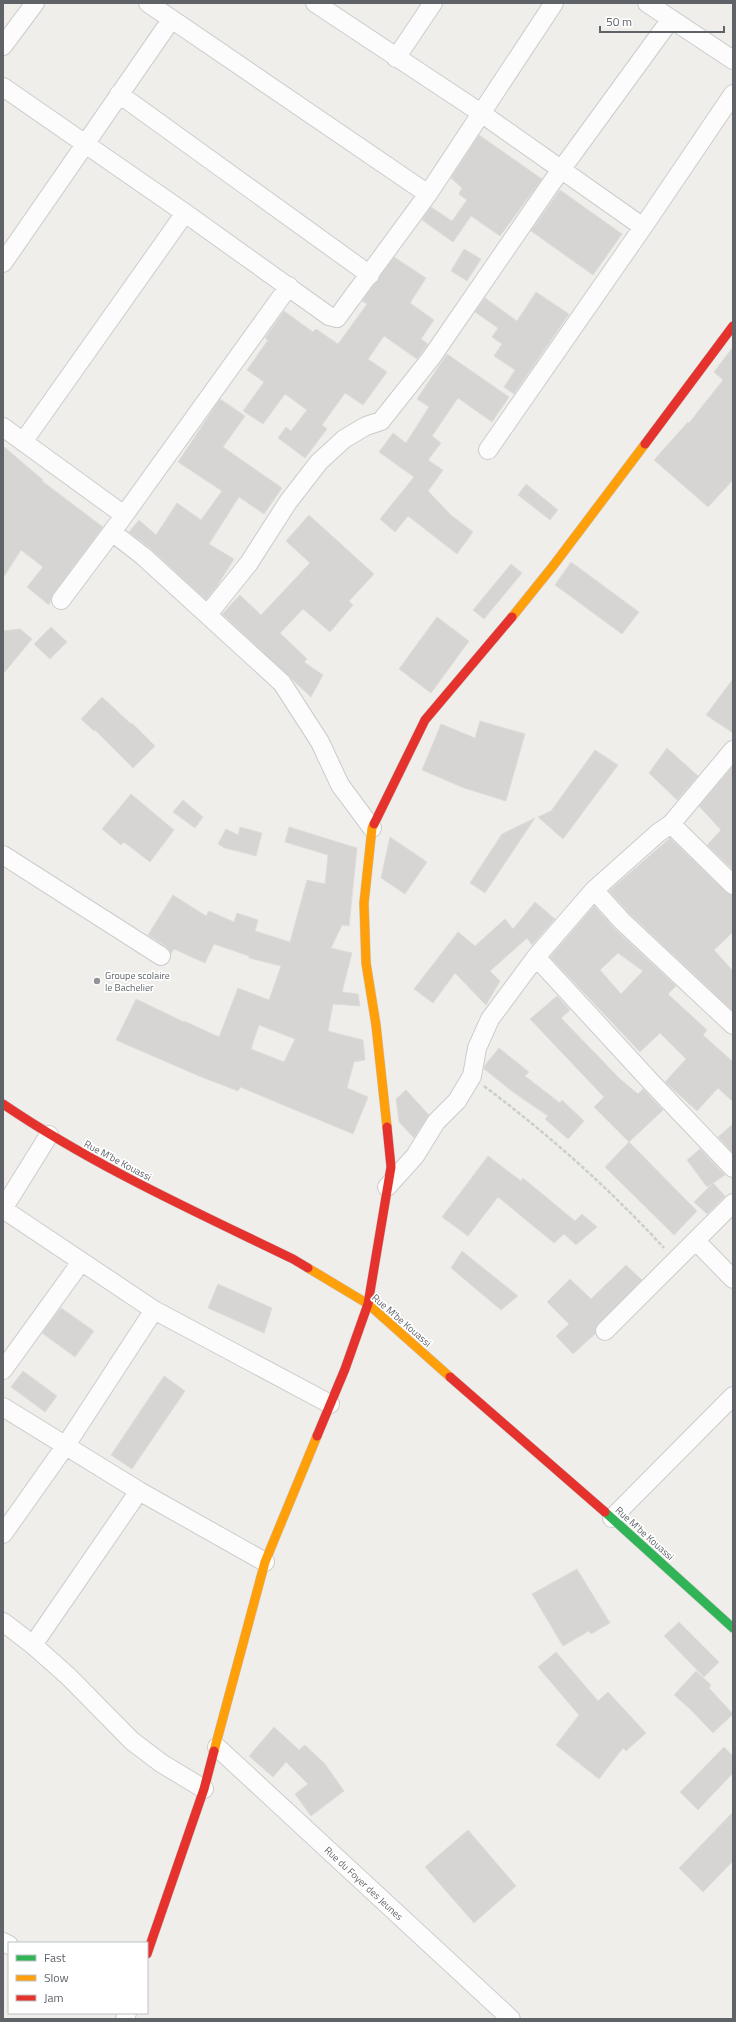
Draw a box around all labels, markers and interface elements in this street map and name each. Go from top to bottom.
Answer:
scale bar [600,8,724,34]
text: 50 m [606,12,632,31]
place label: Groupe scolaire le Bachelier [105,968,170,995]
marker: Groupe scolaire le Bachelier [92,976,102,986]
street label: Rue M'be Kouassi [81,1136,154,1185]
street label: Rue M'be Kouassi [369,1290,435,1350]
street label: Rue M'be Kouassi [612,1503,677,1564]
street label: Rue du Foyer des Jeunes [321,1843,407,1924]
legend [8,1942,148,2014]
text: Fast [44,1948,67,1967]
text: Slow [44,1968,69,1987]
text: Jam [44,1988,64,2007]

